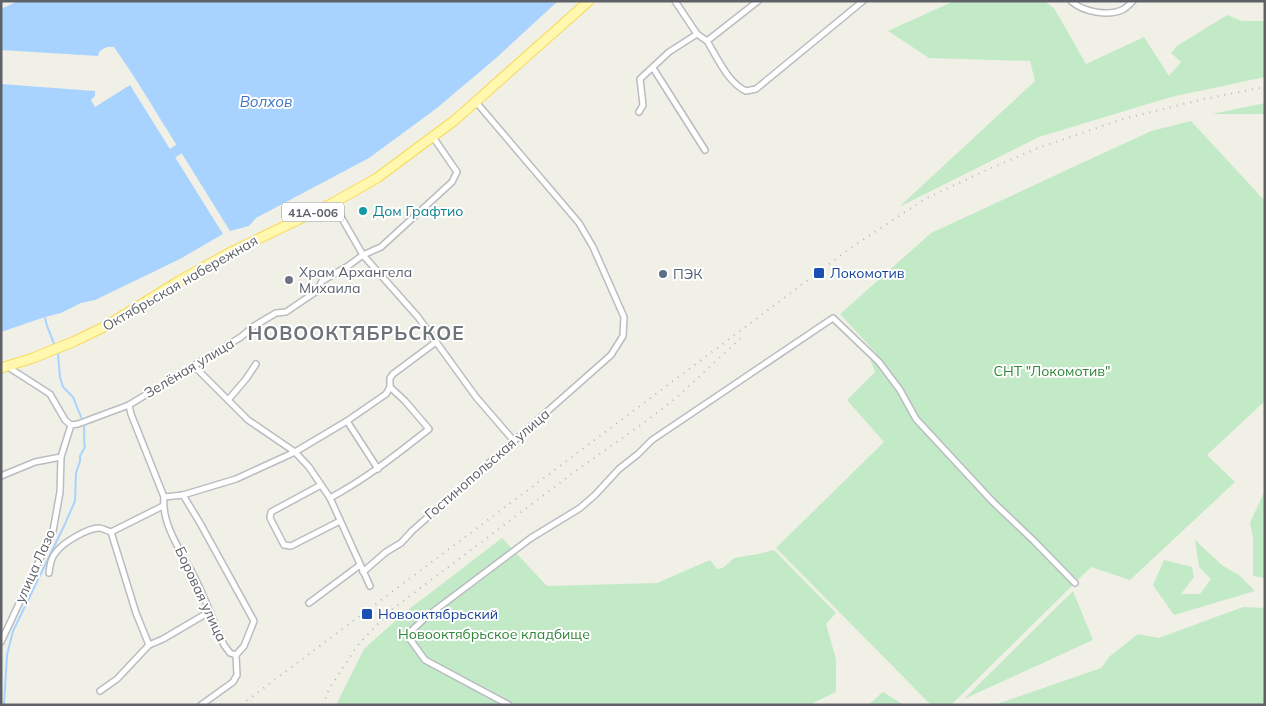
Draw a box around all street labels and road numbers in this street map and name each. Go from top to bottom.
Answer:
road number: 41А-006 [282,202,344,222]
street label: Октябрьская набережная [99,231,261,335]
street label: Зелёная улица [141,334,237,402]
street label: Гостинопольская улица [421,405,553,523]
street label: улица Лазо [11,526,59,606]
street label: Боровая улица [171,544,231,644]

